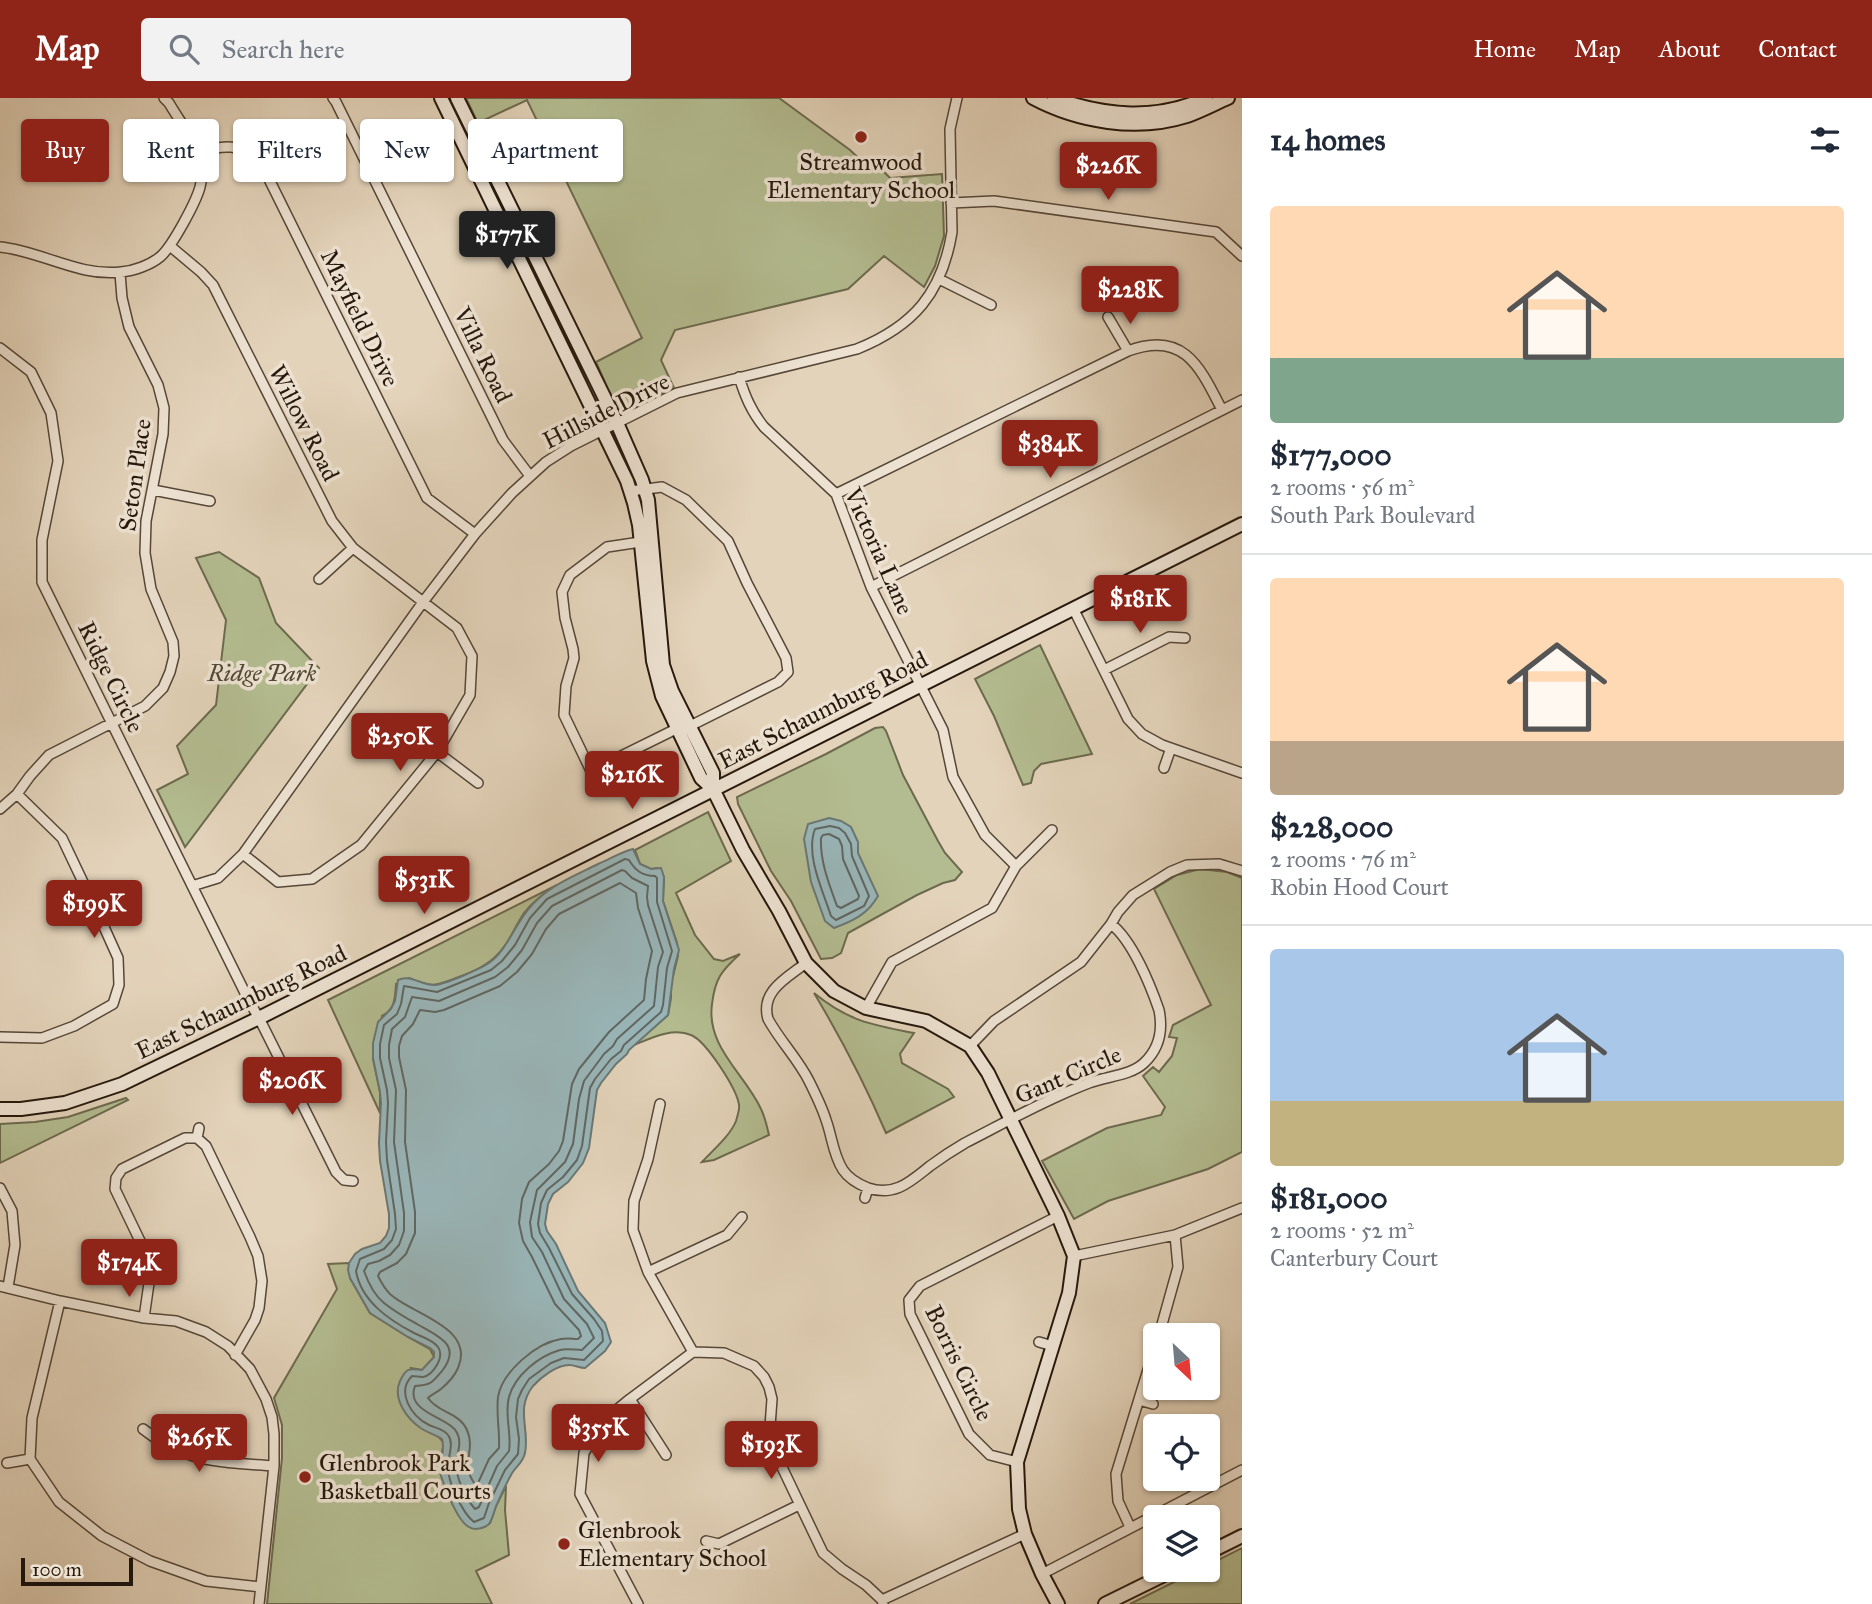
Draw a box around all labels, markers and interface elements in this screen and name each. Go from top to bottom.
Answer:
search box [141,18,631,81]
text: Map [35,29,99,69]
icon: search [165,30,203,68]
text: Search here [221,33,345,65]
text: Home [1473,34,1536,64]
text: Map [1574,34,1621,64]
text: About [1659,34,1720,64]
text: Contact [1758,34,1837,64]
chip: Buy [21,119,109,182]
chip: Rent [123,119,219,182]
chip: Filters [233,119,346,182]
chip: New [360,119,454,182]
chip: Apartment [468,119,623,182]
icon: filters [1806,121,1844,159]
text: 14 homes [1270,122,1385,158]
marker: Streamwood Elementary School [853,129,869,145]
pin: $226K [1059,142,1157,202]
place label: Streamwood Elementary School [767,147,956,205]
text: $226K [1076,151,1140,179]
pin: $177K [458,212,556,271]
text: $177K [475,220,539,248]
street label: Mayfield Drive [314,245,406,391]
icon: home [1494,252,1620,378]
pin: $228K [1081,266,1179,326]
text: $228K [1098,275,1162,303]
street label: Villa Road [447,301,519,408]
street label: Willow Road [262,360,346,486]
street label: Hillside Drive [538,366,674,456]
street label: Seton Place [112,417,158,533]
pin: $384K [1001,420,1099,480]
text: $384K [1018,429,1082,457]
text: $177,000 [1270,437,1392,473]
text: 2 rooms · 56 m² [1270,473,1414,501]
street label: Victoria Lane [837,482,920,619]
text: South Park Boulevard [1270,501,1475,529]
pin: $181K [1091,575,1189,635]
text: $181K [1110,584,1170,612]
street label: Ridge Circle [71,616,151,738]
icon: home [1494,624,1620,750]
street label: East Schaumburg Road [713,644,933,776]
park label: Ridge Park [207,658,317,688]
pin: $250K [351,714,449,773]
text: $250K [367,722,433,750]
pin: $216K [583,752,681,811]
text: $216K [601,760,663,788]
text: $228,000 [1270,809,1394,845]
text: 2 rooms · 76 m² [1270,845,1416,873]
pin: $531K [375,856,473,916]
text: $531K [394,865,454,893]
text: Robin Hood Court [1270,873,1449,901]
pin: $199K [45,880,143,940]
text: $199K [62,889,126,917]
street label: East Schaumburg Road [131,938,351,1066]
icon: home [1494,995,1620,1121]
street label: Gant Circle [1010,1039,1126,1111]
pin: $206K [243,1058,341,1117]
text: $206K [259,1066,325,1094]
text: $181,000 [1270,1180,1388,1216]
text: 2 rooms · 52 m² [1270,1216,1414,1244]
pin: $174K [80,1240,178,1299]
text: Canterbury Court [1270,1244,1438,1272]
text: $174K [97,1248,161,1276]
street label: Borris Circle [918,1300,1000,1426]
north arrow [1143,1323,1220,1400]
map controls [1143,1323,1220,1582]
pin: $355K [549,1404,647,1464]
text: $355K [568,1413,628,1441]
pin: $265K [150,1414,248,1474]
button: locate [1143,1414,1220,1491]
pin: $193K [722,1422,820,1481]
text: $265K [167,1423,231,1451]
text: $193K [741,1430,801,1458]
place label: Glenbrook Park Basketball Courts [319,1448,491,1506]
marker: Glenbrook Park Basketball Courts [297,1469,313,1485]
button: layers [1143,1505,1220,1582]
place label: Glenbrook Elementary School [578,1515,767,1573]
marker: Glenbrook Elementary School [556,1536,572,1552]
scale bar [21,1555,133,1587]
text: 100 m [32,1558,82,1581]

